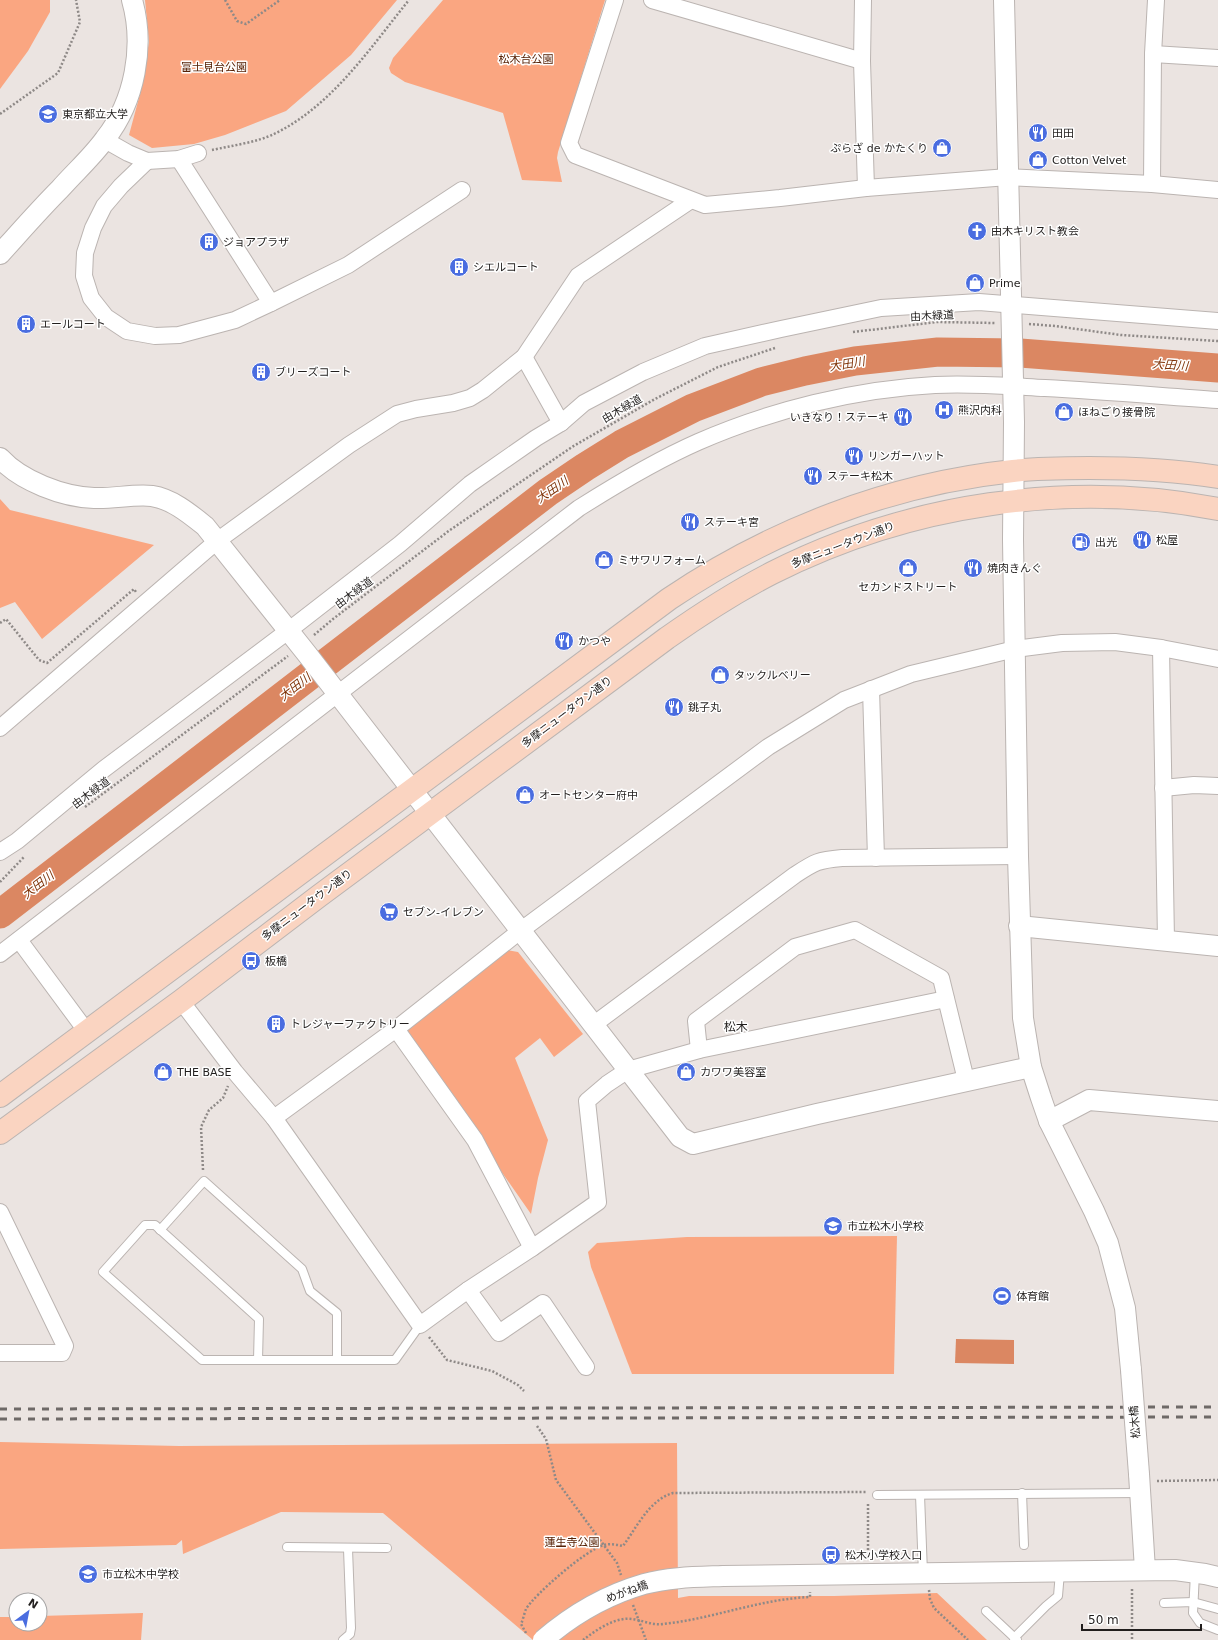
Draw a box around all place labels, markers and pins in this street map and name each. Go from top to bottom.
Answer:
school or university icon: 東京都立大学 [37,103,59,125]
place label: 東京都立大学 [62,108,128,121]
restaurant icon: 田田 [1027,122,1049,144]
place label: 田田 [1052,127,1074,140]
shop icon: ぷらざ de かたくり [931,137,953,159]
place label: ぷらざ de かたくり [830,142,928,155]
shop icon: Cotton Velvet [1027,149,1049,171]
place label: Cotton Velvet [1052,154,1127,167]
church icon: 由木キリスト教会 [966,220,988,242]
place label: 由木キリスト教会 [991,225,1079,238]
building icon: ジョアプラザ [198,231,220,253]
place label: ジョアプラザ [223,236,289,249]
building icon: シエルコート [448,256,470,278]
place label: シエルコート [473,261,539,274]
shop icon: Prime [964,272,986,294]
place label: Prime [989,277,1021,290]
building icon: エールコート [15,313,37,335]
place label: エールコート [40,318,106,331]
building icon: ブリーズコート [250,361,272,383]
place label: ブリーズコート [275,366,351,379]
hospital icon: 熊沢内科 [933,399,955,421]
shop icon: ほねごり接骨院 [1053,401,1075,423]
place label: 熊沢内科 [958,404,1002,417]
restaurant icon: いきなり！ステーキ [892,406,914,428]
place label: ほねごり接骨院 [1078,406,1155,419]
place label: いきなり！ステーキ [790,411,889,424]
restaurant icon: リンガーハット [843,445,865,467]
place label: リンガーハット [868,450,945,463]
restaurant icon: ステーキ松木 [802,465,824,487]
place label: ステーキ松木 [827,470,893,483]
restaurant icon: ステーキ宮 [679,511,701,533]
place label: ステーキ宮 [704,516,759,529]
restaurant icon: 松屋 [1131,529,1153,551]
fuel station icon: 出光 [1070,531,1092,553]
place label: 松屋 [1156,534,1178,547]
place label: 出光 [1095,536,1117,549]
shop icon: ミサワリフォーム [593,549,615,571]
place label: ミサワリフォーム [618,554,706,567]
shop icon: セカンドストリート [897,557,919,579]
restaurant icon: 焼肉きんぐ [962,557,984,579]
place label: 焼肉きんぐ [987,562,1042,575]
place label: セカンドストリート [859,581,958,594]
restaurant icon: かつや [553,630,575,652]
place label: かつや [578,635,611,648]
shop icon: タックルベリー [709,664,731,686]
place label: タックルベリー [734,669,811,682]
restaurant icon: 銚子丸 [663,696,685,718]
place label: 銚子丸 [688,701,721,714]
shop icon: オートセンター府中 [514,784,536,806]
place label: オートセンター府中 [539,789,638,802]
supermarket icon: セブン-イレブン [378,901,400,923]
place label: セブン-イレブン [403,906,484,919]
bus stop icon: 板橋 [240,950,262,972]
place label: 板橋 [265,955,287,968]
building icon: トレジャーファクトリー [265,1013,287,1035]
place label: トレジャーファクトリー [290,1018,410,1031]
shop icon: THE BASE [152,1061,174,1083]
shop icon: カワワ美容室 [675,1061,697,1083]
place label: THE BASE [176,1066,231,1079]
place label: カワワ美容室 [700,1066,766,1079]
school or university icon: 市立松木小学校 [822,1215,844,1237]
place label: 市立松木小学校 [847,1220,924,1233]
sports icon: 体育館 [991,1285,1013,1307]
place label: 体育館 [1016,1290,1049,1303]
bus stop icon: 松木小学校入口 [820,1544,842,1566]
place label: 松木小学校入口 [845,1549,922,1562]
school or university icon: 市立松木中学校 [77,1563,99,1585]
place label: 市立松木中学校 [102,1568,179,1581]

